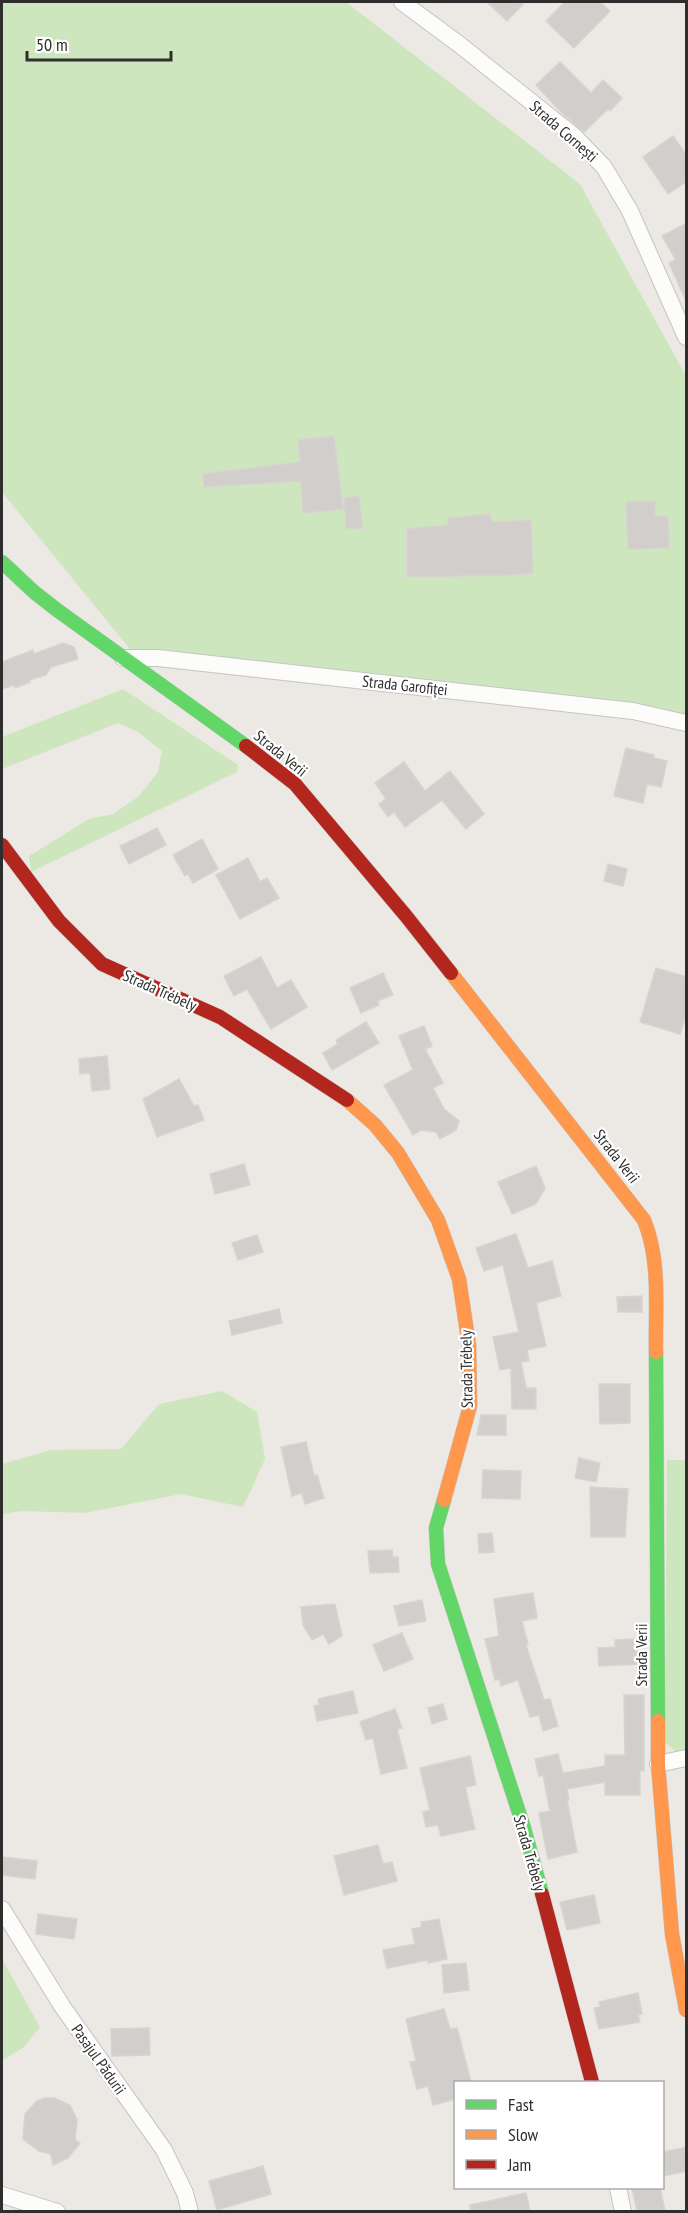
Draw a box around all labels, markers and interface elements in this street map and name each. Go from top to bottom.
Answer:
scale bar [27,24,171,62]
text: 50 m [36,33,68,56]
street label: Strada Cornești [526,96,602,166]
street label: Strada Garofiței [361,671,449,699]
street label: Strada Verii [250,725,312,781]
street label: Strada Trébely [120,965,200,1015]
street label: Strada Verii [590,1125,644,1187]
street label: Strada Trébely [455,1330,477,1408]
street label: Strada Verii [631,1624,651,1686]
street label: Strada Trébely [510,1813,550,1893]
street label: Pasajul Pădurii [67,2020,131,2098]
legend [454,2081,664,2189]
text: Fast [508,2093,534,2116]
text: Slow [508,2123,539,2146]
text: Jam [507,2153,531,2176]

